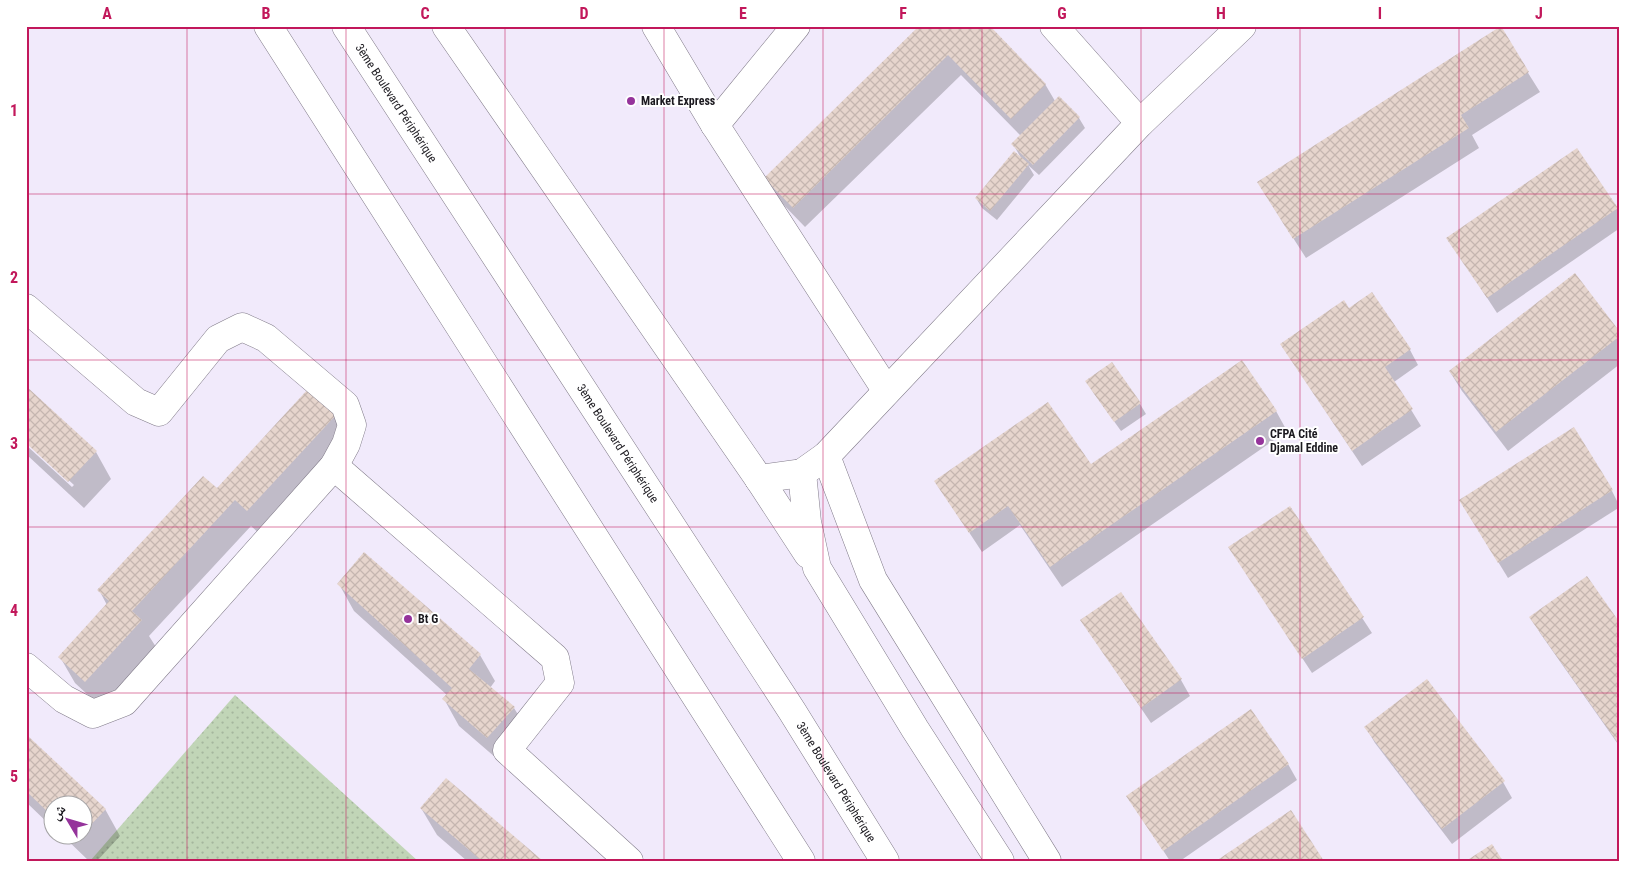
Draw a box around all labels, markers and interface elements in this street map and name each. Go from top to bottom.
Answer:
text: A [102,4,112,23]
text: B [262,4,271,23]
text: C [420,4,430,23]
text: D [579,4,589,23]
text: E [739,4,747,23]
text: F [899,4,907,23]
text: G [1057,4,1067,23]
text: H [1216,4,1226,23]
text: I [1378,4,1382,23]
text: J [1535,4,1543,23]
street label: 3ème Boulevard Périphérique [353,41,440,165]
place label: Market Express [641,94,716,108]
marker: Market Express [625,95,637,107]
text: 1 [10,101,18,120]
text: 2 [10,268,18,287]
street label: 3ème Boulevard Périphérique [574,381,662,506]
place label: CFPA Cité Djamal Eddine [1270,427,1338,455]
text: 3 [10,434,18,453]
marker: CFPA Cité Djamal Eddine [1254,435,1266,447]
text: 4 [10,601,18,620]
place label: Bt G [418,612,438,626]
marker: Bt G [402,613,414,625]
street label: 3ème Boulevard Périphérique [794,719,879,845]
text: 5 [10,767,18,786]
north arrow [42,794,92,844]
text: ش [47,801,70,823]

